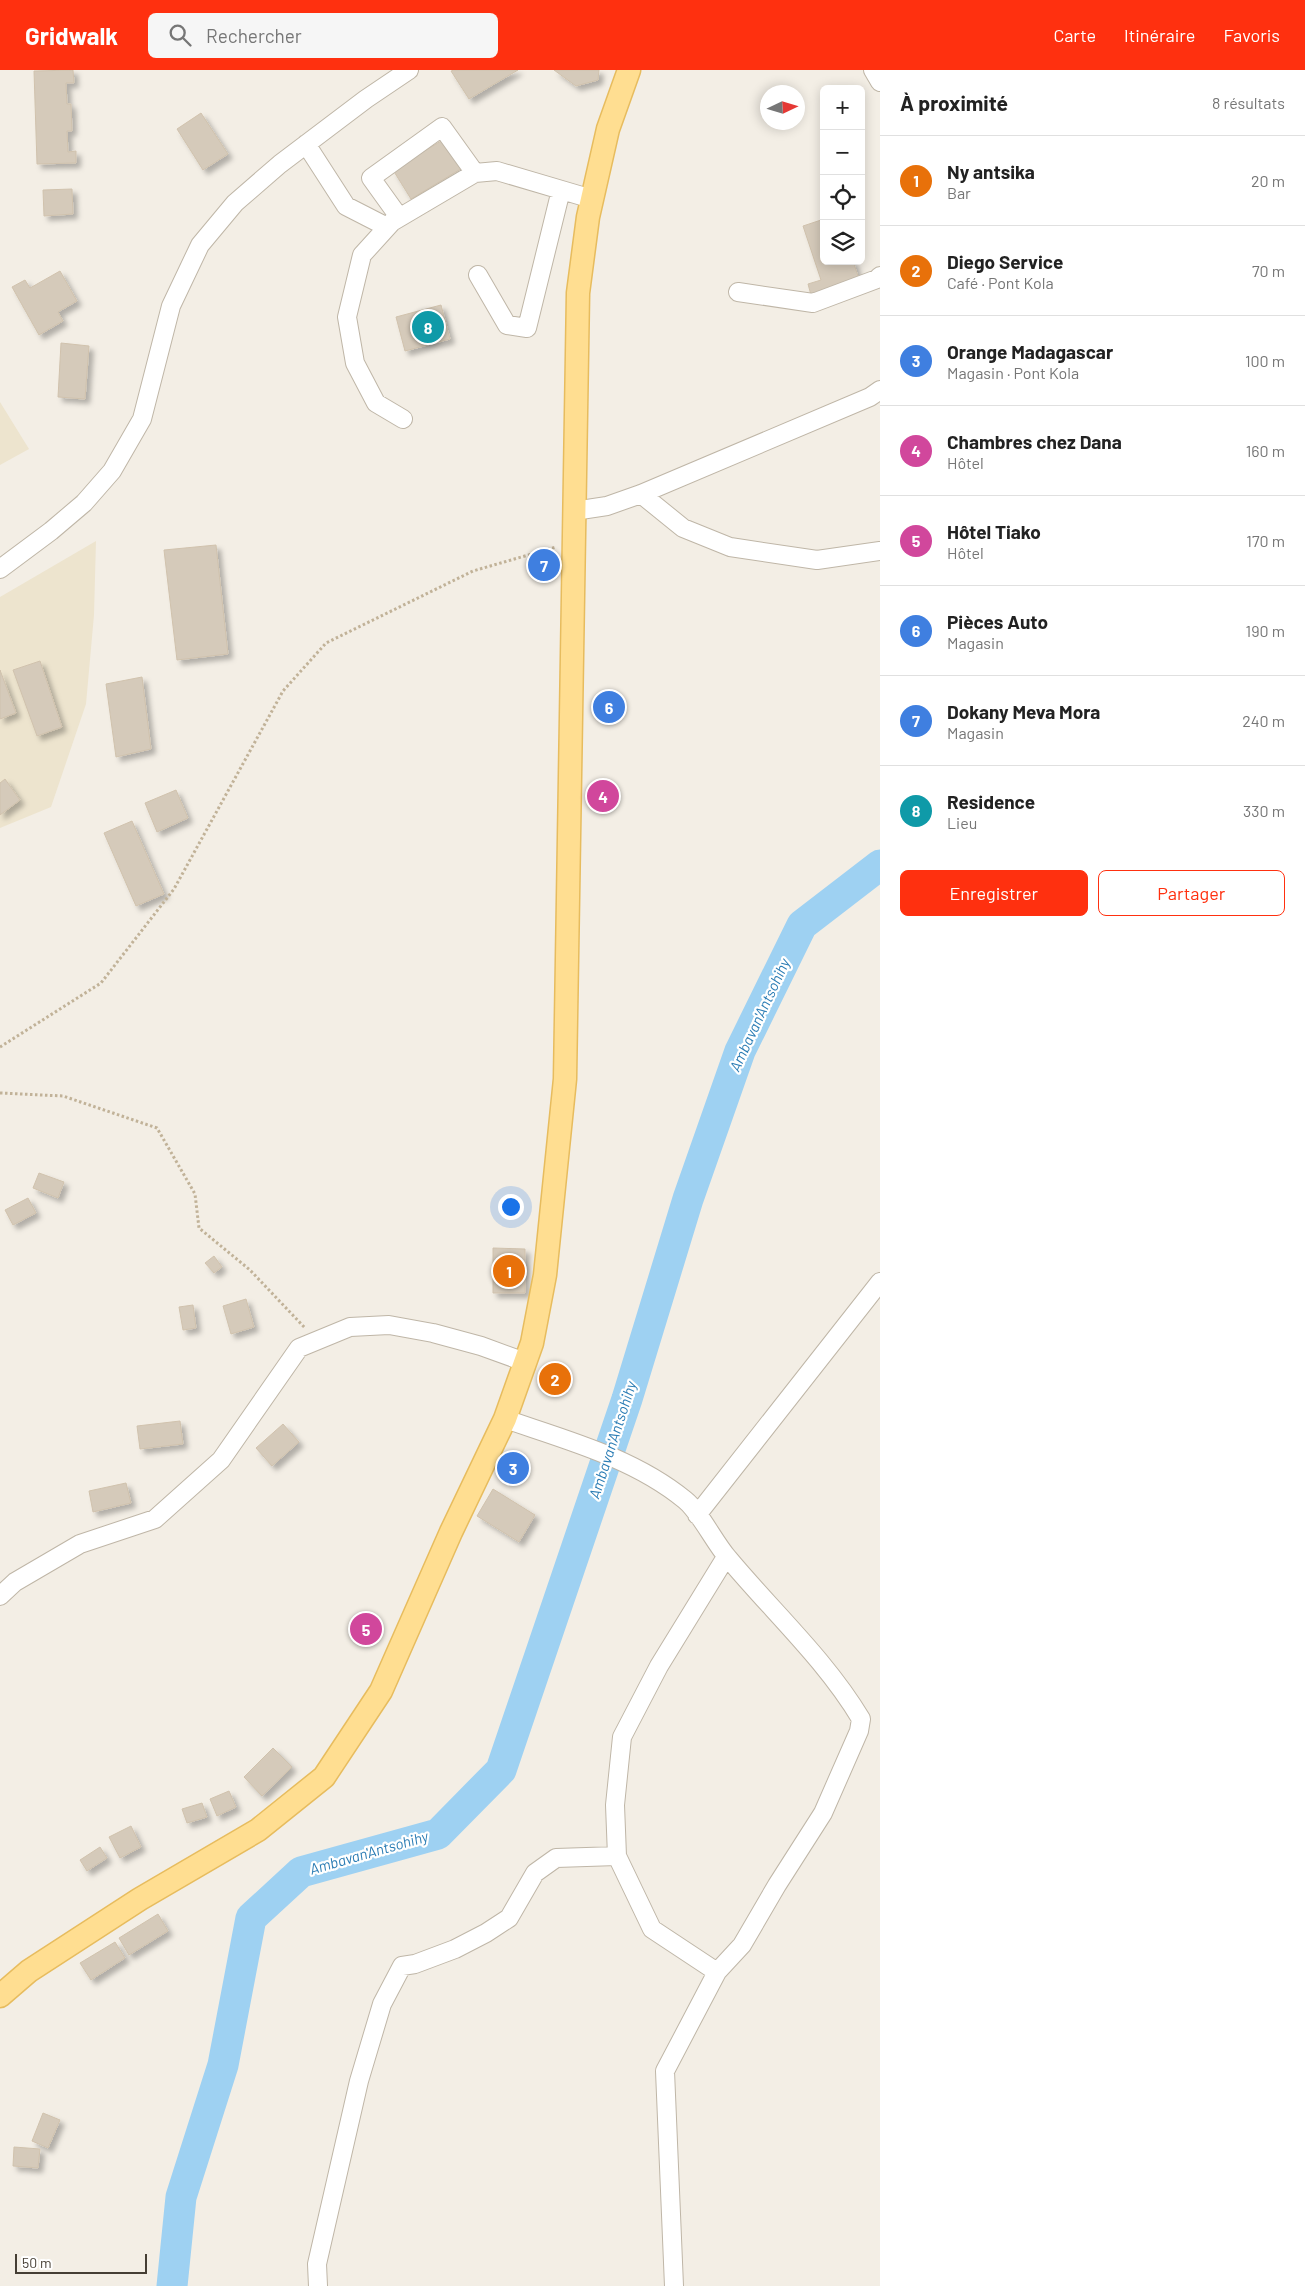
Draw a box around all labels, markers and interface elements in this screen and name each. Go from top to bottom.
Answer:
search box [148,13,498,58]
text: Gridwalk [25,21,118,50]
icon: search [166,21,194,49]
text: Rechercher [206,24,302,47]
text: Carte [1053,24,1096,46]
text: Itinéraire [1124,24,1195,46]
text: Favoris [1223,24,1280,46]
north arrow [760,85,805,130]
map controls [820,85,865,265]
button: + [820,85,865,130]
text: À proximité [900,90,1008,115]
text: 8 résultats [1212,93,1285,112]
button: − [820,130,865,175]
text: Ny antsika [947,160,1035,183]
text: 1 [913,171,919,190]
text: 20 m [1251,171,1285,190]
button: locate [820,175,865,220]
text: Bar [947,183,971,202]
button: layers [820,220,865,265]
text: Diego Service [947,250,1063,273]
text: 2 [912,261,920,280]
text: 70 m [1252,261,1285,280]
text: Café · Pont Kola [947,273,1054,292]
pin: 8 [412,308,444,346]
text: Orange Madagascar [947,340,1113,363]
text: 3 [912,351,920,370]
text: 100 m [1245,351,1285,370]
text: Magasin · Pont Kola [947,363,1079,382]
text: Chambres chez Dana [947,430,1122,453]
text: 4 [911,441,921,460]
text: 160 m [1246,441,1285,460]
text: Hôtel [947,453,984,472]
text: Hôtel Tiako [947,520,1041,543]
text: 5 [912,531,920,550]
text: 170 m [1246,531,1285,550]
text: Hôtel [947,543,984,562]
pin: 7 [528,546,560,584]
text: Pièces Auto [947,610,1048,633]
text: 6 [912,621,920,640]
text: 190 m [1246,621,1285,640]
text: Magasin [947,633,1004,652]
pin: 6 [593,688,625,726]
text: Dokany Meva Mora [947,700,1100,723]
text: 7 [912,711,920,730]
text: 240 m [1242,711,1285,730]
text: Magasin [947,723,1004,742]
pin: 4 [587,777,619,815]
text: Residence [947,790,1035,813]
text: 8 [912,801,920,820]
text: 330 m [1243,801,1285,820]
text: Lieu [947,813,977,832]
button: Enregistrer [900,870,1088,916]
button: Partager [1098,870,1285,916]
water label: Ambavan'Antsohihy [725,954,794,1074]
your location [498,1194,524,1220]
pin: 1 [493,1252,525,1290]
pin: 2 [539,1360,571,1398]
water label: Ambavan'Antsohihy [585,1377,640,1501]
pin: 3 [497,1449,529,1487]
pin: 5 [350,1610,382,1648]
water label: Ambavan'Antsohihy [307,1826,431,1878]
scale bar [15,2251,148,2274]
text: 50 m [22,2254,51,2271]

